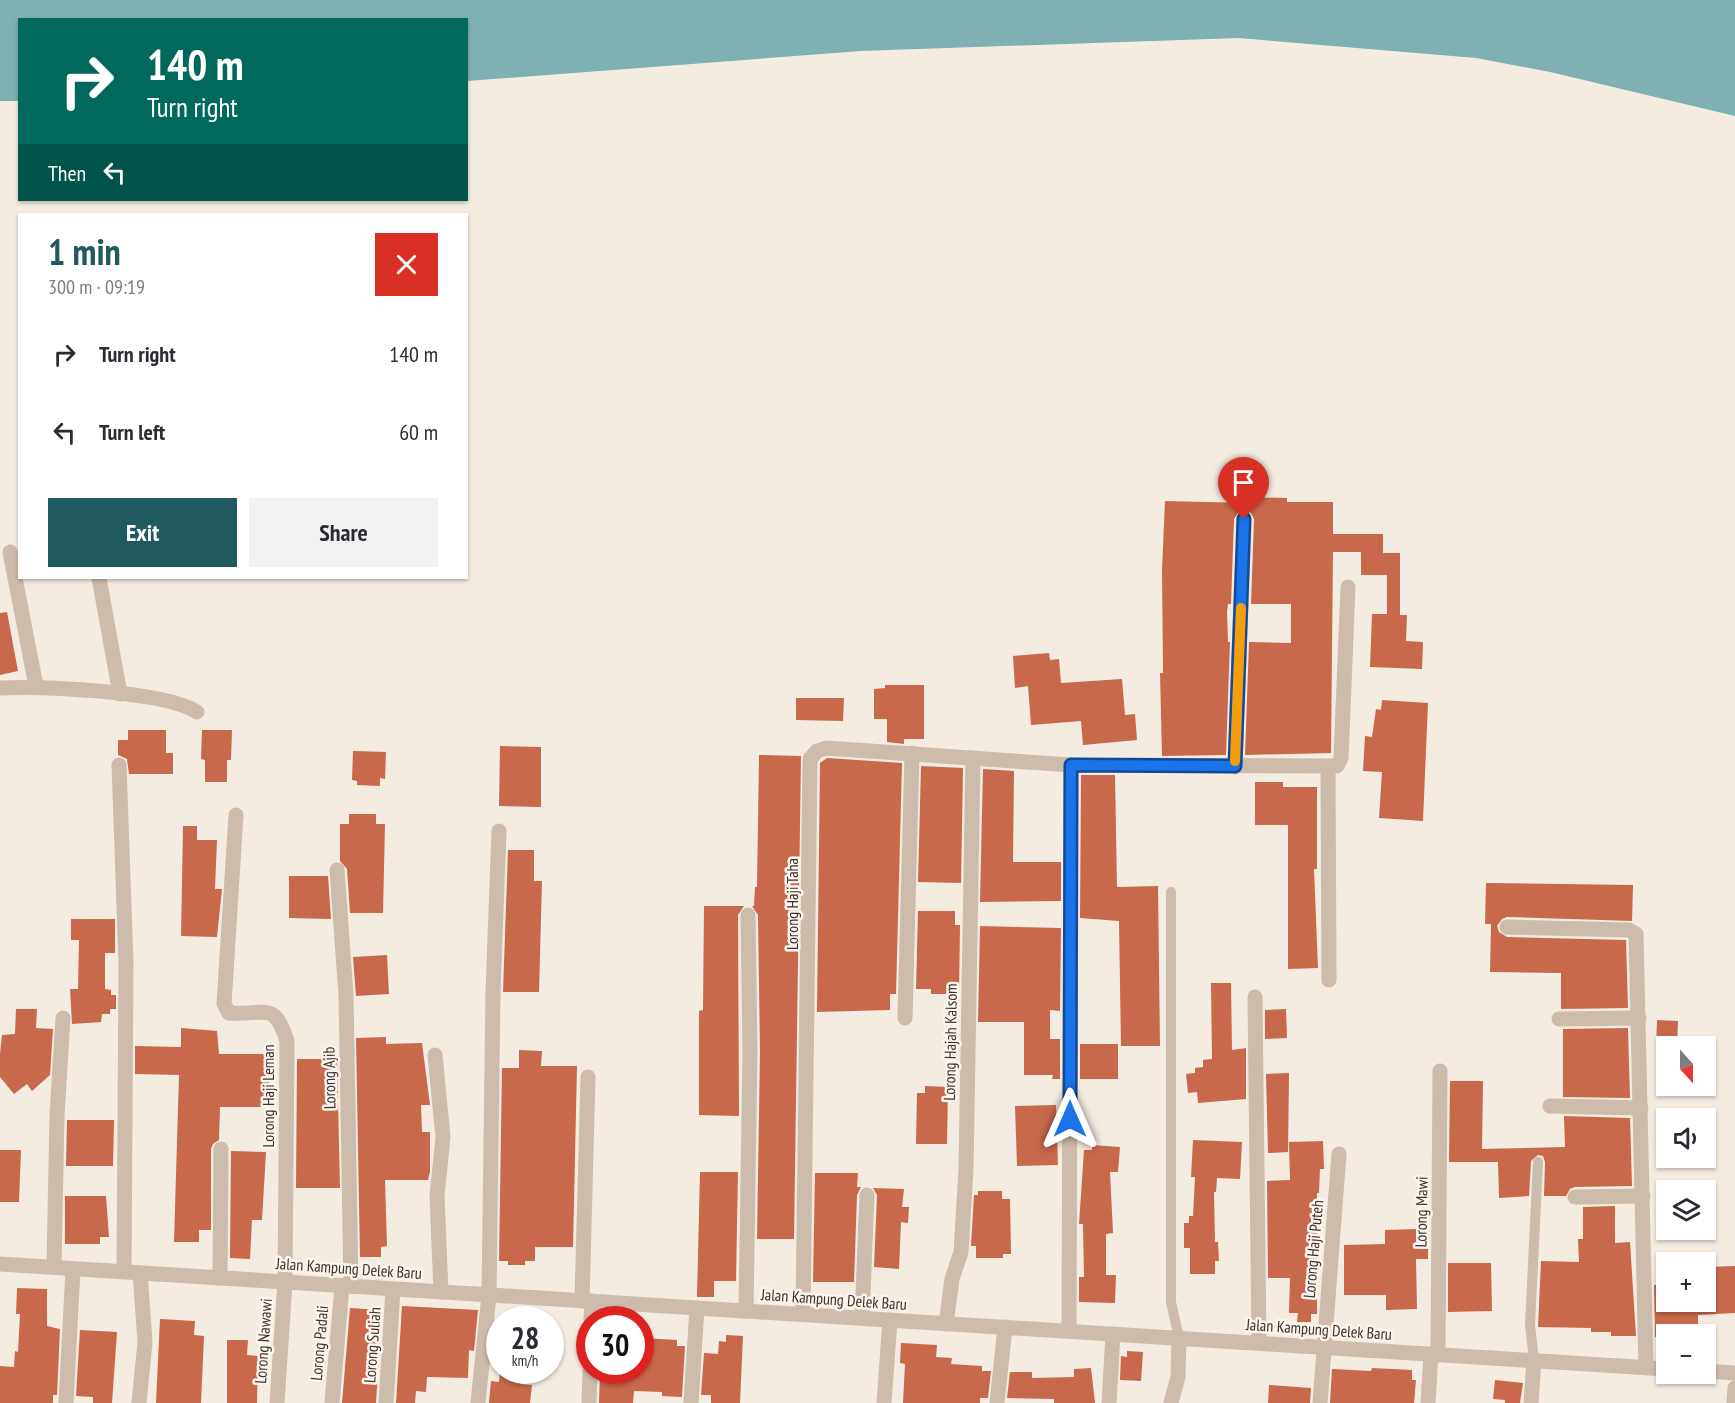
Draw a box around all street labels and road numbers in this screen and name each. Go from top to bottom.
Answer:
street label: Lorong Haji Taha [782,858,802,950]
street label: Lorong Hajah Kalsom [939,983,961,1101]
street label: Lorong Haji Leman [258,1044,278,1148]
street label: Lorong Ajib [318,1047,340,1109]
street label: Lorong Mawi [1410,1176,1432,1248]
street label: Lorong Haji Puteh [1299,1199,1327,1299]
street label: Jalan Kampung Delek Baru [274,1253,423,1283]
street label: Jalan Kampung Delek Baru [759,1284,908,1314]
street label: Lorong Nawawi [250,1298,276,1384]
street label: Lorong Padali [306,1305,332,1381]
street label: Lorong Suliah [359,1306,385,1384]
street label: Jalan Kampung Delek Baru [1244,1314,1393,1344]

